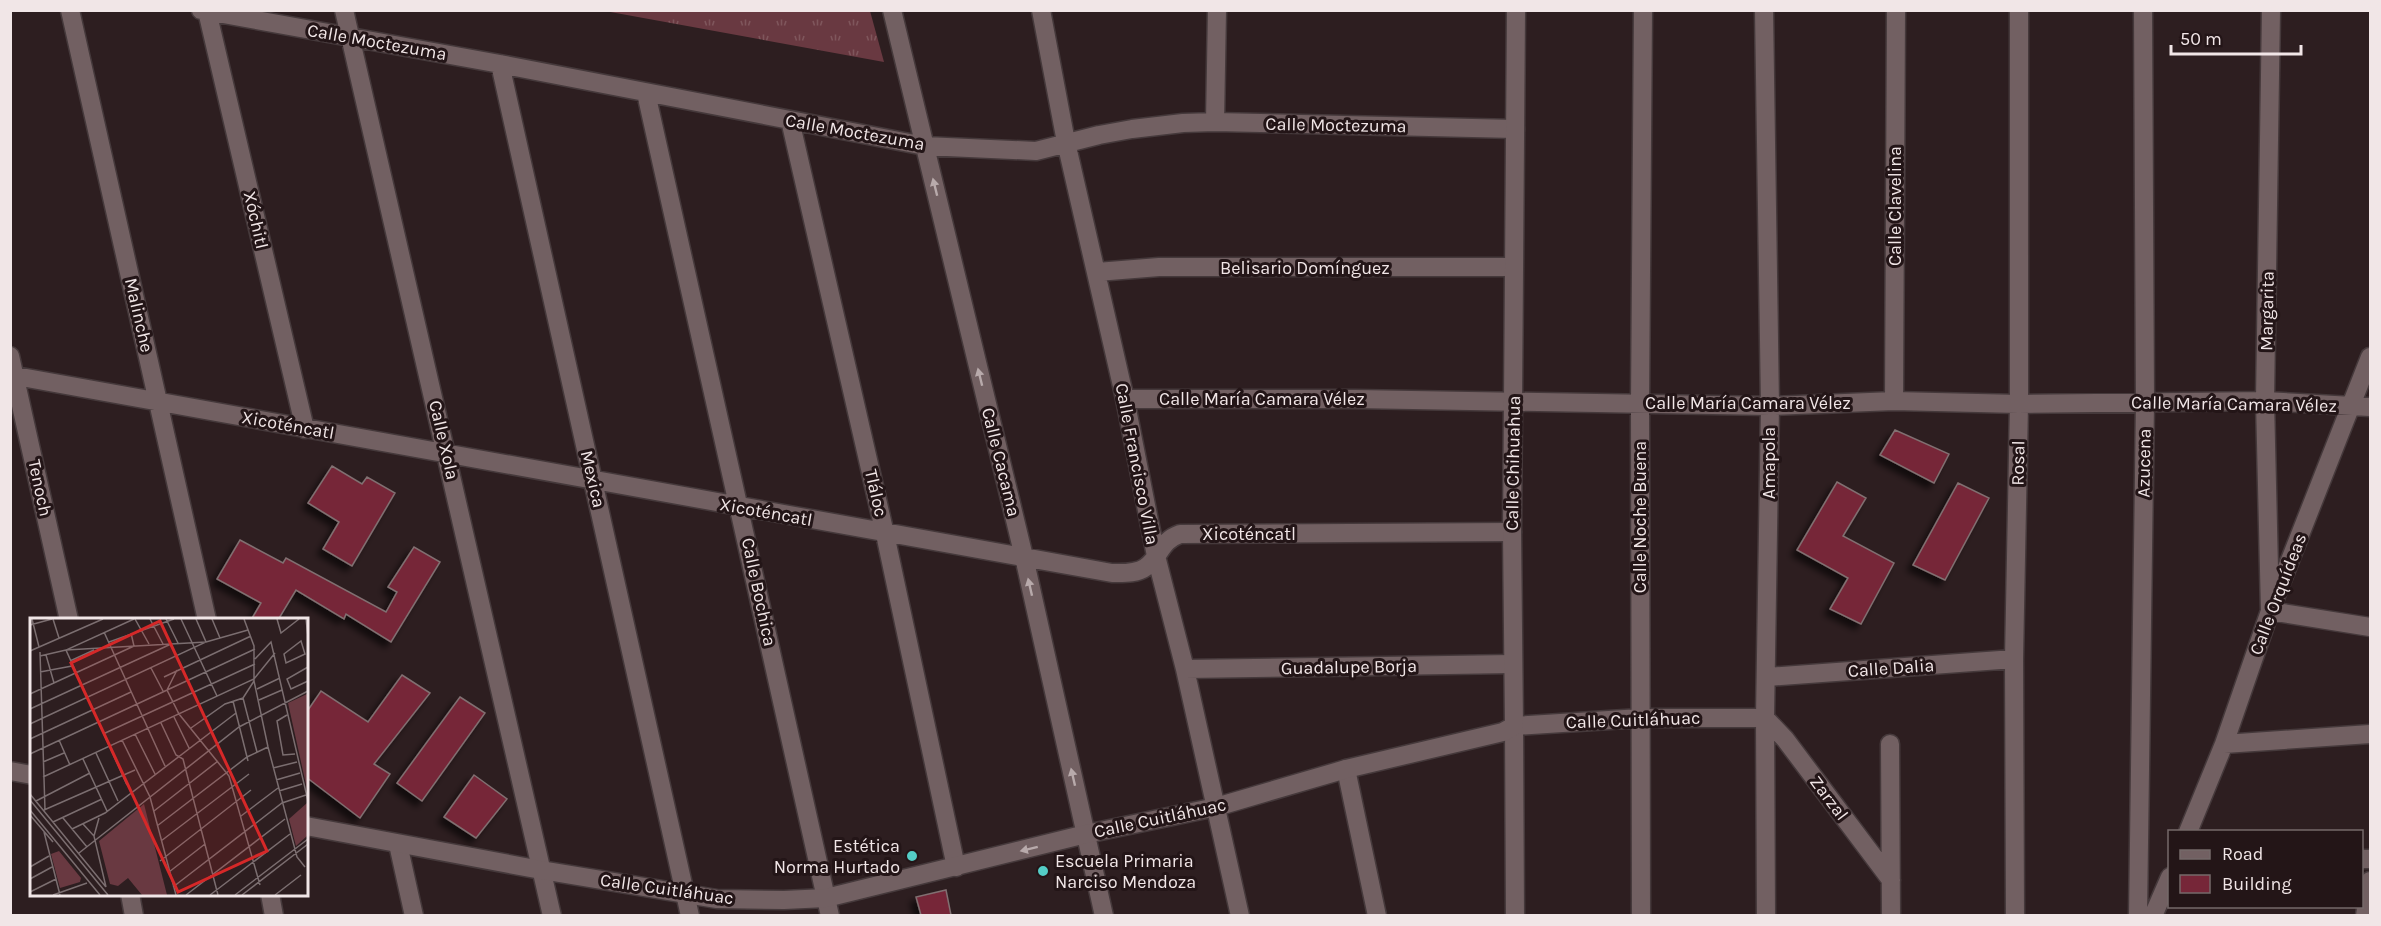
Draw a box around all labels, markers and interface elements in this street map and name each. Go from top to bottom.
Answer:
scale bar [2171,18,2302,56]
street label: Calle Moctezuma [306,19,448,65]
text: 50 m [2180,28,2222,50]
street label: Calle Moctezuma [784,109,926,155]
street label: Calle Moctezuma [1265,113,1407,137]
street label: Calle Clavelina [1884,146,1906,266]
one-way arrow [929,178,939,196]
street label: Xóchitl [239,189,273,251]
street label: Belisario Domínguez [1220,257,1390,279]
street label: Margarita [2255,271,2279,351]
street label: Malinche [120,276,158,354]
one-way arrow [975,367,985,386]
street label: Calle Francisco Villa [1111,381,1163,547]
street label: Calle María Camara Vélez [1159,388,1365,410]
street label: Calle María Camara Vélez [2131,391,2337,417]
street label: Calle María Camara Vélez [1645,392,1851,414]
street label: Calle Chihuahua [1501,395,1525,531]
street label: Calle Xola [424,398,464,482]
street label: Calle Cacama [977,405,1025,519]
street label: Xicoténcatl [240,406,336,444]
street label: Amapola [1758,427,1780,499]
street label: Azucena [2132,428,2156,498]
street label: Rosal [2007,440,2029,486]
street label: Calle Noche Buena [1629,441,1651,593]
street label: Mexica [576,448,610,510]
street label: Tenoch [23,457,57,519]
street label: Tláloc [860,467,892,519]
street label: Xicoténcatl [718,493,814,531]
street label: Xicoténcatl [1202,523,1296,545]
street label: Calle Orquídeas [2245,530,2311,658]
street label: Calle Bochica [737,536,781,648]
one-way arrow [1025,578,1035,596]
inset map [30,618,308,896]
street label: Calle Dalia [1847,654,1935,682]
street label: Guadalupe Borja [1281,655,1417,679]
street label: Calle Cuitláhuac [1565,707,1701,733]
one-way arrow [1068,767,1077,786]
street label: Zarzal [1805,771,1853,825]
street label: Calle Cuitláhuac [1092,793,1228,843]
legend [2168,830,2363,908]
place label: Estética Norma Hurtado [774,835,900,878]
text: Road [2222,843,2263,865]
one-way arrow [1020,844,1038,854]
marker: Estética Norma Hurtado [905,849,919,863]
place label: Escuela Primaria Narciso Mendoza [1055,850,1196,893]
marker: Escuela Primaria Narciso Mendoza [1036,864,1050,878]
street label: Calle Cuitláhuac [599,869,735,909]
text: Building [2222,873,2292,895]

